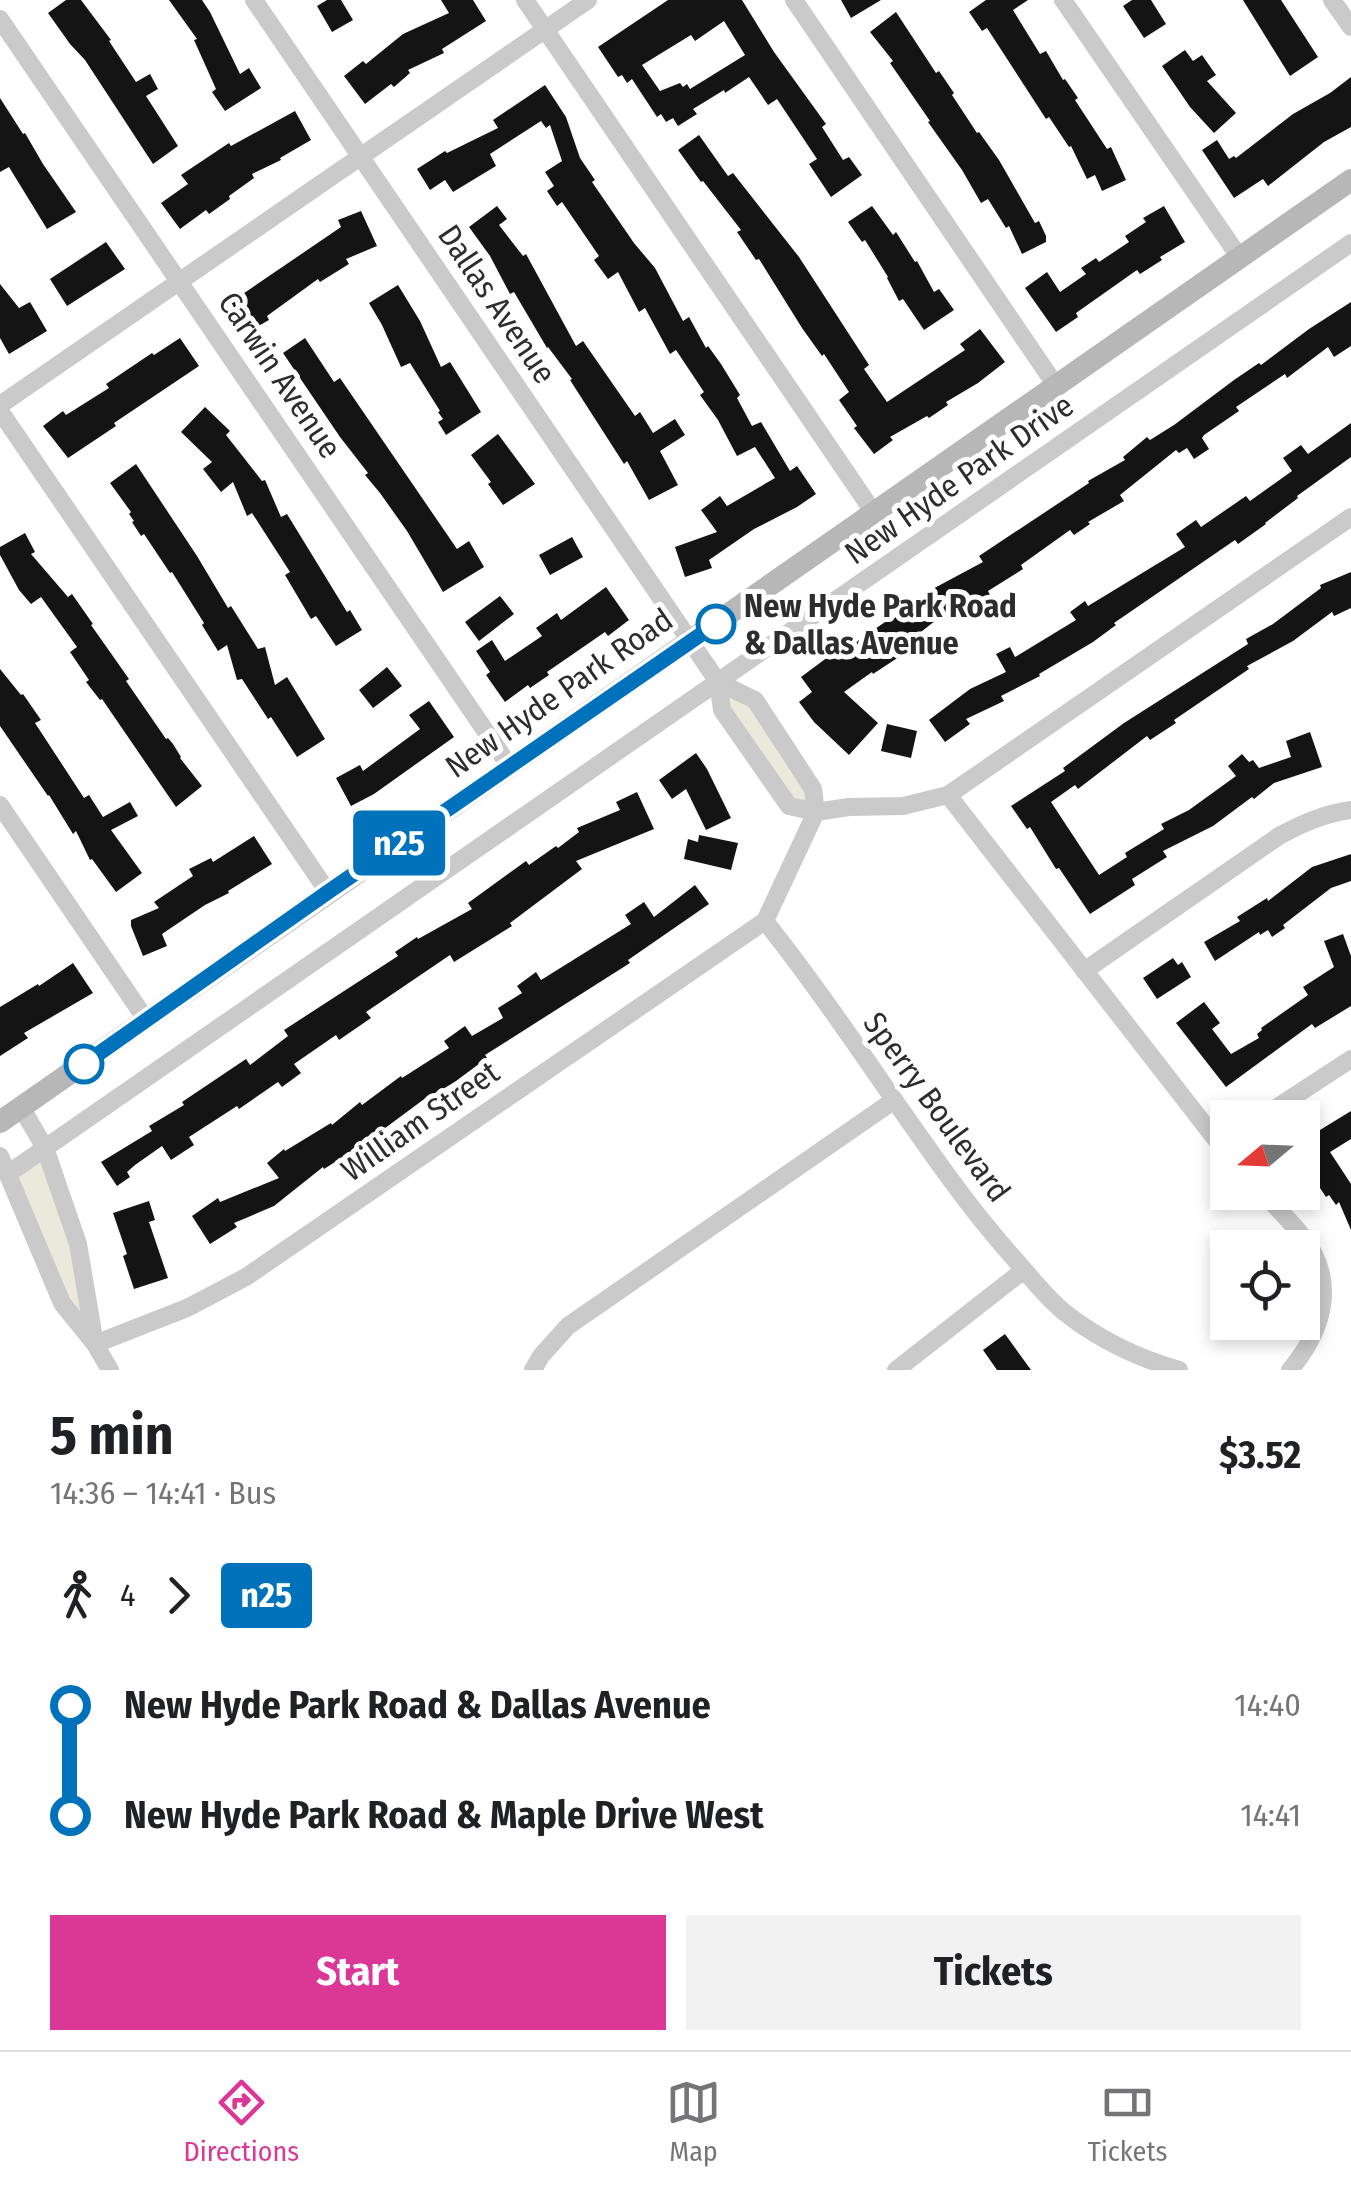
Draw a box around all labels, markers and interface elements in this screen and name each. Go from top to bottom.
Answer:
street label: Dallas Avenue [430,217,564,391]
street label: Carwin Avenue [210,285,350,465]
street label: New Hyde Park Drive [838,386,1080,572]
place label: New Hyde Park Road & Dallas Avenue [744,587,1017,662]
street label: New Hyde Park Road [438,600,680,786]
marker: New Hyde Park Road & Dallas Avenue [697,605,735,643]
line badge: n25 [342,810,456,876]
text: n25 [373,822,425,864]
street label: Sperry Boulevard [856,1005,1018,1209]
unlabelled marker [65,1045,103,1083]
street label: William Street [334,1053,506,1189]
north arrow [1210,1100,1320,1210]
map controls [1210,1100,1320,1340]
button: locate [1210,1230,1320,1340]
text: 5 min [50,1403,173,1469]
text: $3.52 [1219,1432,1301,1478]
text: 14:36 – 14:41 · Bus [50,1474,276,1512]
icon: walk [50,1568,105,1623]
icon: forward [151,1568,206,1623]
text: n25 [241,1574,292,1616]
text: 4 [120,1576,136,1614]
text: New Hyde Park Road & Dallas Avenue [124,1682,711,1728]
text: 14:40 [1234,1686,1301,1724]
text: New Hyde Park Road & Maple Drive West [124,1792,764,1838]
text: 14:41 [1240,1796,1301,1834]
button: Start [50,1915,666,2030]
button: Tickets [686,1915,1301,2030]
tab: Directions [183,2075,299,2168]
tab: Map [666,2075,721,2168]
tab: Tickets [1088,2075,1168,2168]

